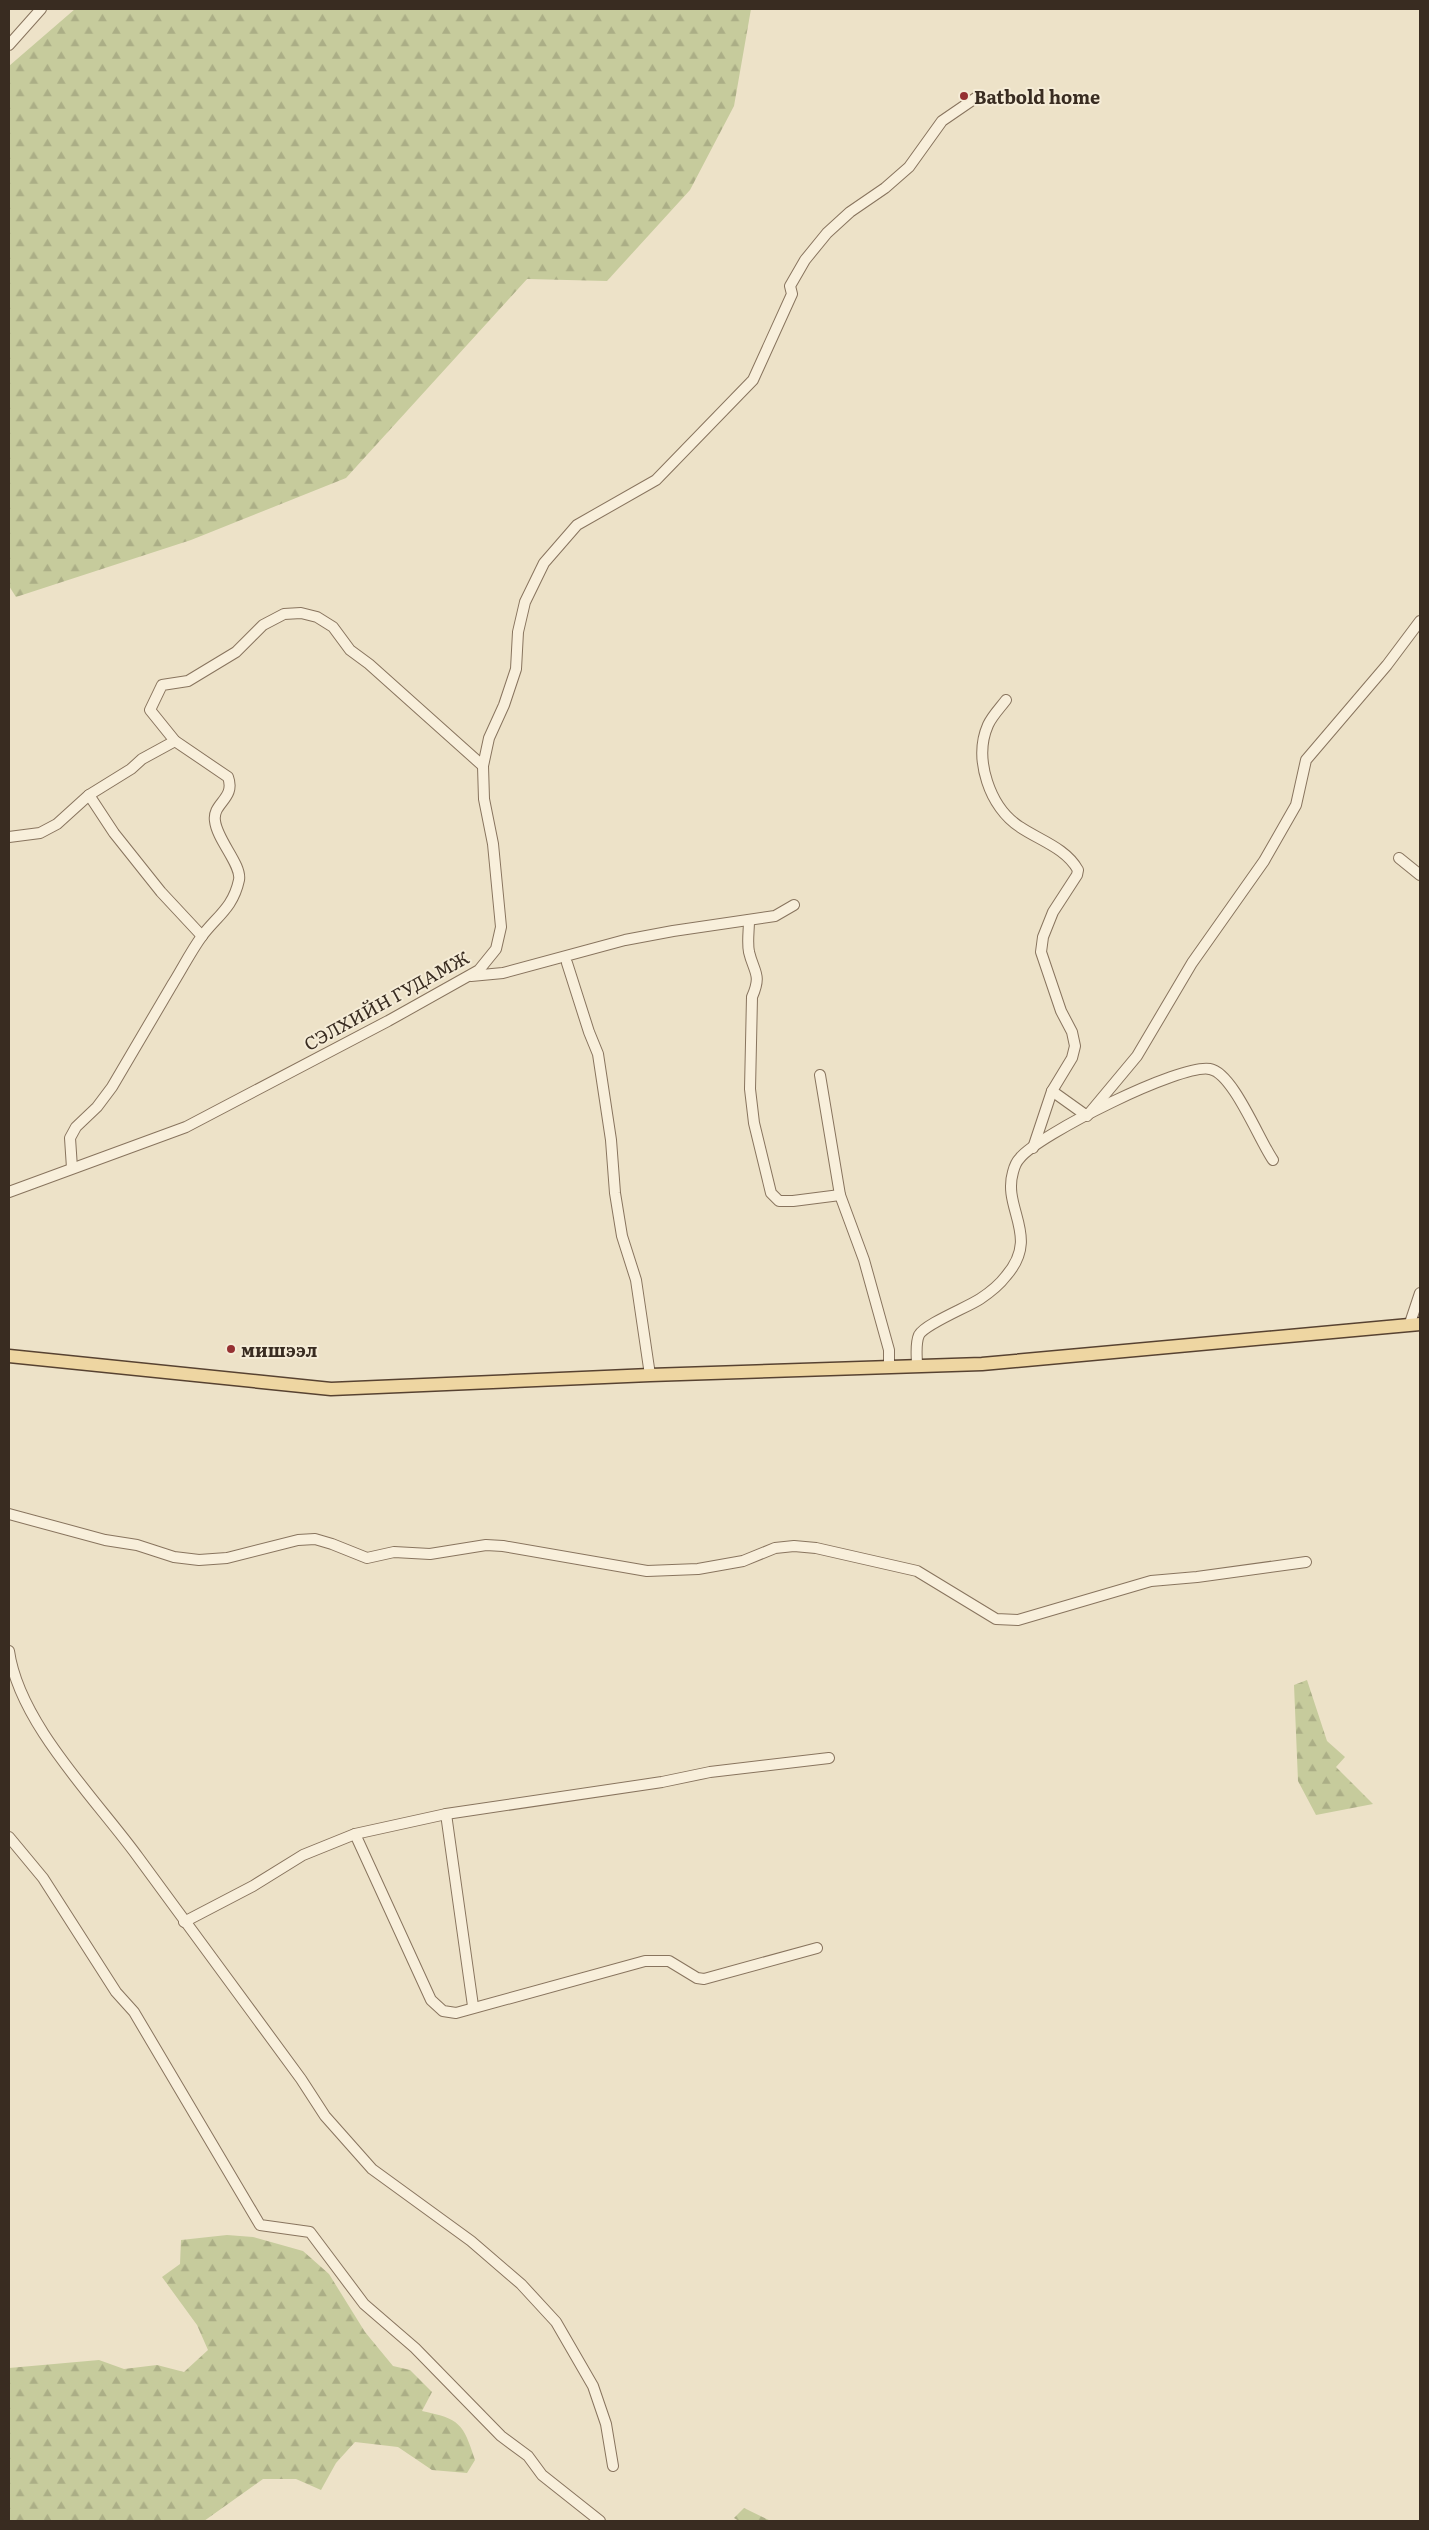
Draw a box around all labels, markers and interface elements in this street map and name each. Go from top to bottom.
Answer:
place label: Batbold home [974,83,1100,110]
marker: Batbold home [958,90,970,102]
street label: СЭЛХИЙН ГУДАМЖ [299,943,474,1057]
place label: мишээл [241,1336,317,1363]
marker: мишээл [225,1343,237,1355]

